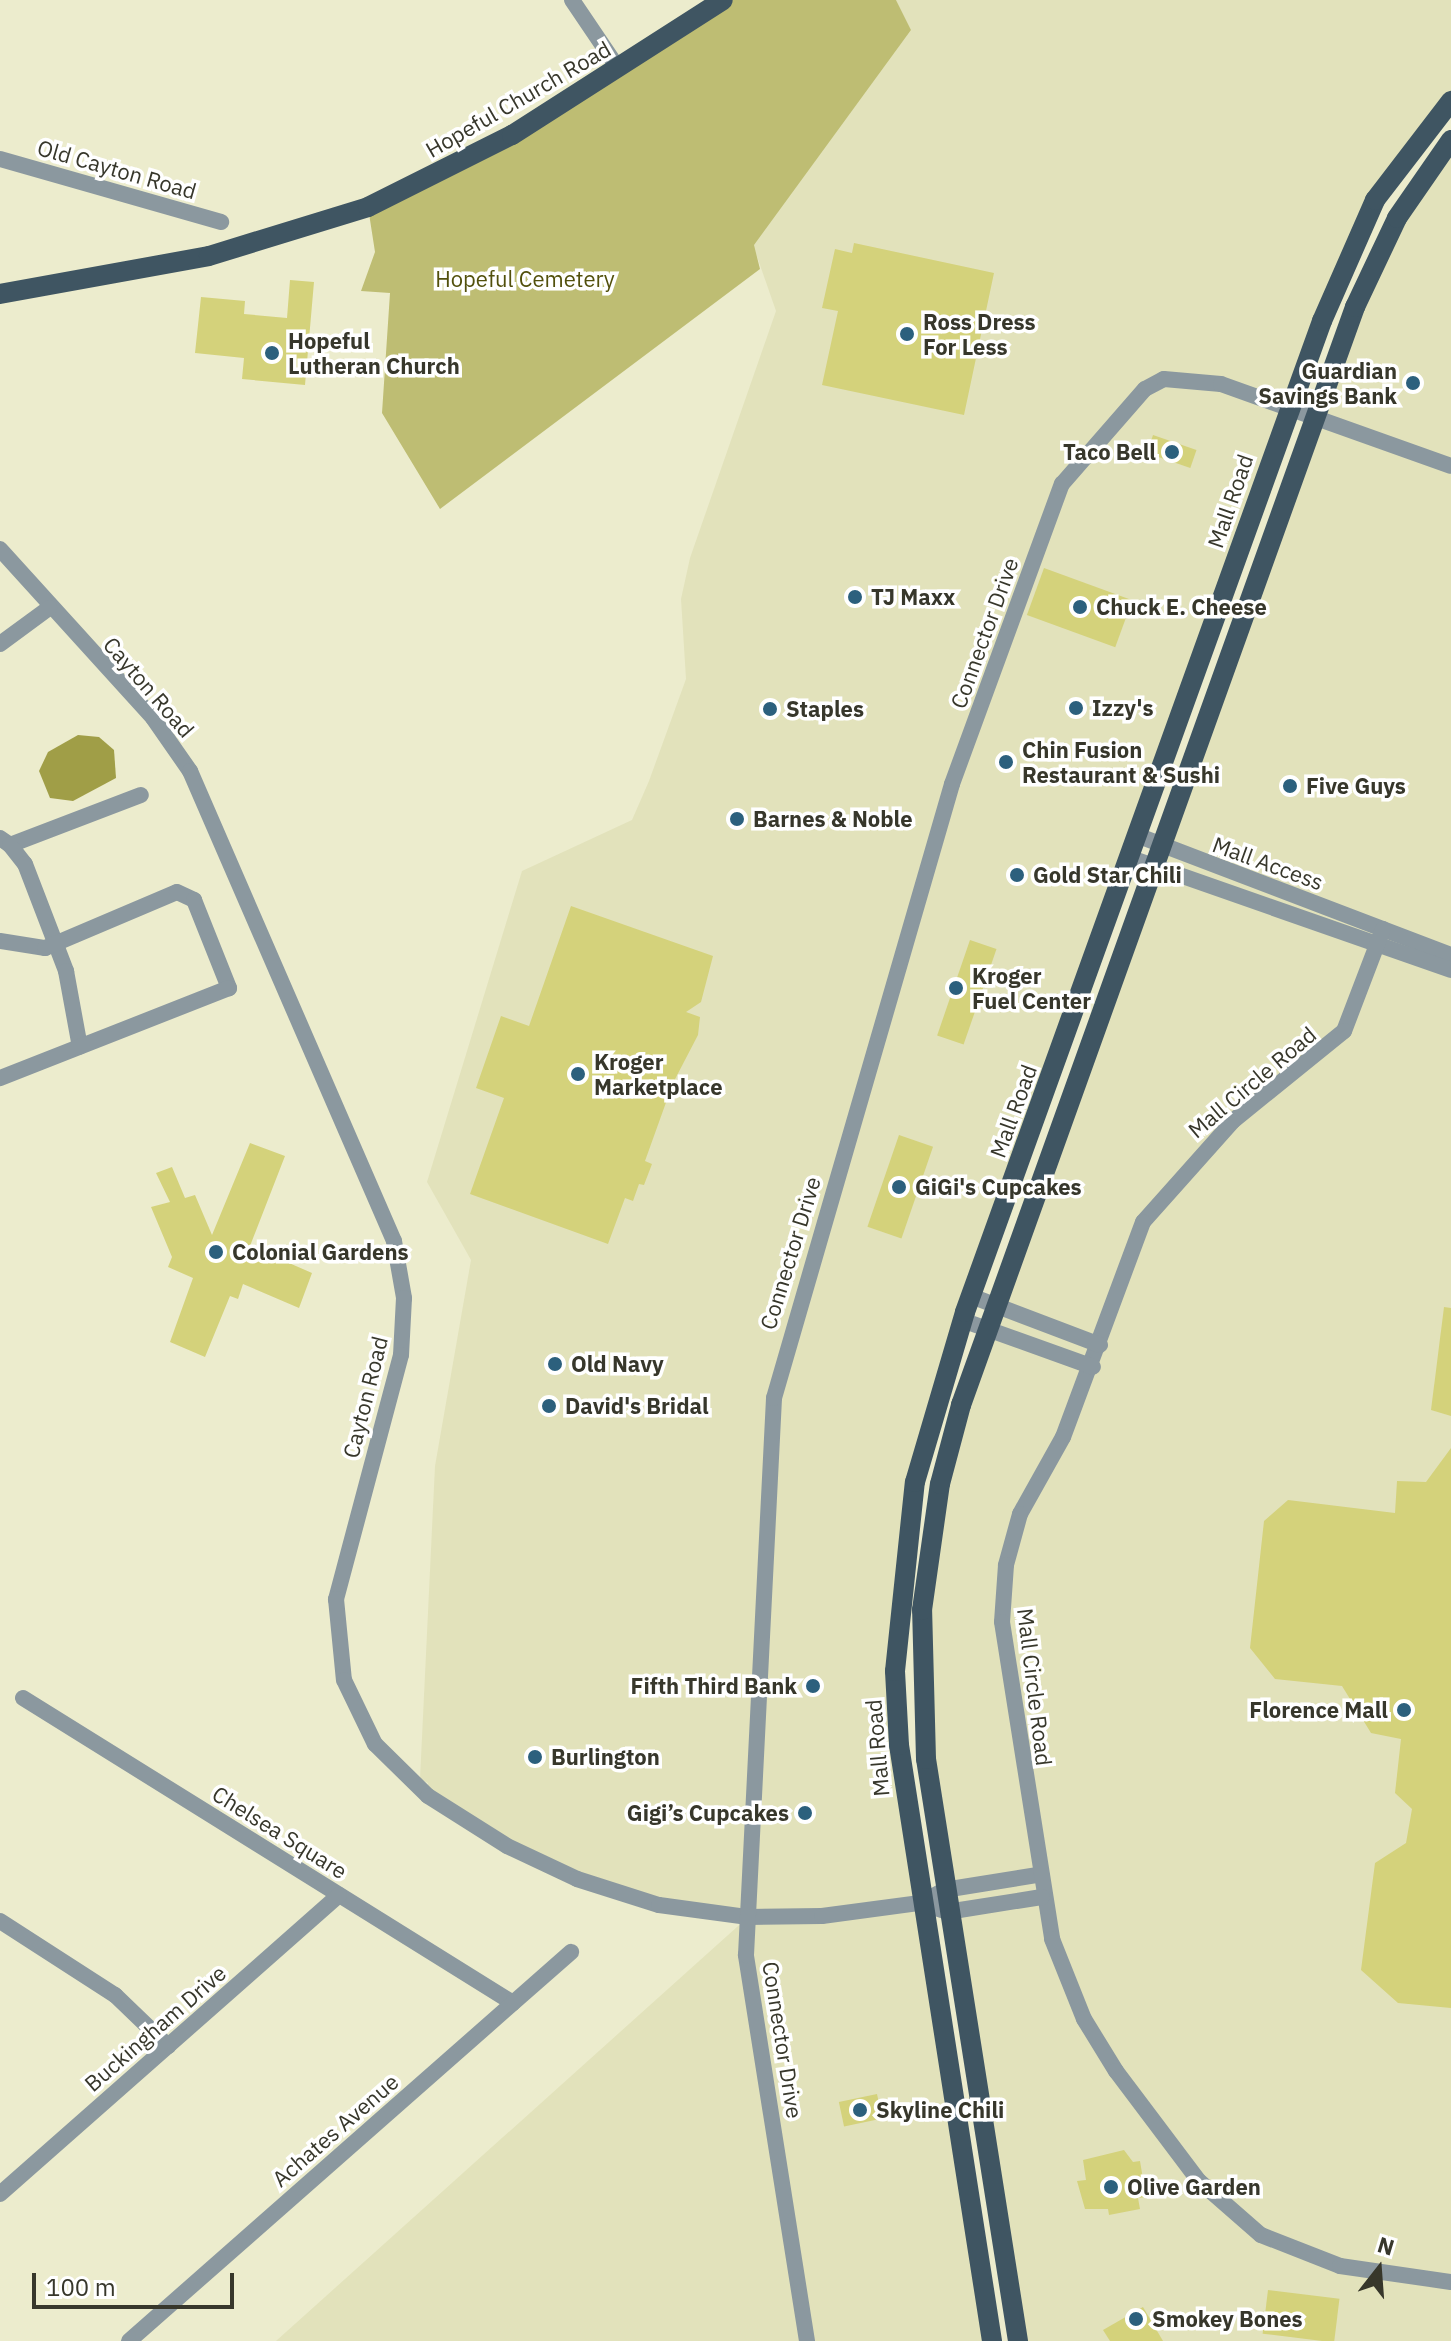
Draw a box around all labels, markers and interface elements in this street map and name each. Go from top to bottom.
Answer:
street label: Hopeful Church Road [421,35,615,163]
street label: Old Cayton Road [35,134,199,204]
park label: Hopeful Cemetery [435,266,615,292]
place label: Ross Dress For Less [923,308,1036,360]
marker: Ross Dress For Less [898,325,916,343]
place label: Hopeful Lutheran Church [288,327,460,378]
marker: Hopeful Lutheran Church [263,344,281,362]
place label: Guardian Savings Bank [1258,357,1397,408]
marker: Guardian Savings Bank [1404,374,1422,392]
place label: Taco Bell [1063,439,1156,465]
marker: Taco Bell [1163,443,1181,461]
street label: Mall Road [1202,451,1258,551]
street label: Connector Drive [945,554,1023,712]
place label: TJ Maxx [871,584,955,610]
marker: TJ Maxx [846,588,864,606]
place label: Chuck E. Cheese [1096,594,1267,620]
marker: Chuck E. Cheese [1071,598,1089,616]
street label: Cayton Road [98,631,200,743]
place label: Izzy's [1092,695,1153,721]
place label: Staples [786,696,864,722]
marker: Izzy's [1067,699,1085,717]
marker: Staples [761,700,779,718]
place label: Chin Fusion Restaurant & Sushi [1022,736,1220,788]
marker: Chin Fusion Restaurant & Sushi [997,753,1015,771]
place label: Five Guys [1306,773,1406,799]
marker: Five Guys [1281,777,1299,795]
place label: Barnes & Noble [753,806,913,832]
marker: Barnes & Noble [728,810,746,828]
street label: Mall Access [1209,831,1327,895]
place label: Gold Star Chili [1033,862,1182,888]
marker: Gold Star Chili [1008,866,1026,884]
place label: Kroger Fuel Center [972,962,1091,1014]
marker: Kroger Fuel Center [947,979,965,997]
street label: Mall Circle Road [1183,1021,1321,1143]
place label: Kroger Marketplace [594,1048,723,1100]
street label: Mall Road [984,1061,1042,1161]
marker: Kroger Marketplace [569,1065,587,1083]
street label: Connector Drive [754,1173,826,1333]
place label: GiGi's Cupcakes [915,1174,1082,1200]
marker: GiGi's Cupcakes [890,1178,908,1196]
place label: Colonial Gardens [232,1239,409,1265]
marker: Colonial Gardens [207,1243,225,1261]
street label: Cayton Road [337,1333,393,1461]
place label: Old Navy [571,1351,664,1377]
marker: Old Navy [546,1355,564,1373]
place label: David's Bridal [565,1393,709,1419]
marker: David's Bridal [540,1397,558,1415]
street label: Mall Circle Road [1012,1607,1058,1767]
place label: Fifth Third Bank [631,1673,797,1699]
marker: Fifth Third Bank [804,1677,822,1695]
place label: Florence Mall [1249,1697,1388,1723]
street label: Mall Road [860,1698,894,1798]
marker: Florence Mall [1395,1701,1413,1719]
place label: Burlington [551,1744,660,1770]
marker: Burlington [526,1748,544,1766]
street label: Chelsea Square [208,1780,352,1884]
place label: Gigi’s Cupcakes [627,1800,789,1826]
marker: Gigi’s Cupcakes [796,1804,814,1822]
street label: Buckingham Drive [79,1959,231,2097]
street label: Connector Drive [758,1960,808,2120]
street label: Achates Avenue [267,2068,403,2192]
place label: Skyline Chili [876,2097,1004,2123]
marker: Skyline Chili [851,2101,869,2119]
place label: Olive Garden [1127,2174,1261,2200]
marker: Olive Garden [1102,2178,1120,2196]
north arrow [1339,2229,1419,2309]
text: N [1374,2229,1398,2262]
scale bar [36,2257,238,2307]
text: 100 m [46,2271,116,2303]
place label: Smokey Bones [1152,2306,1303,2332]
marker: Smokey Bones [1127,2310,1145,2328]

